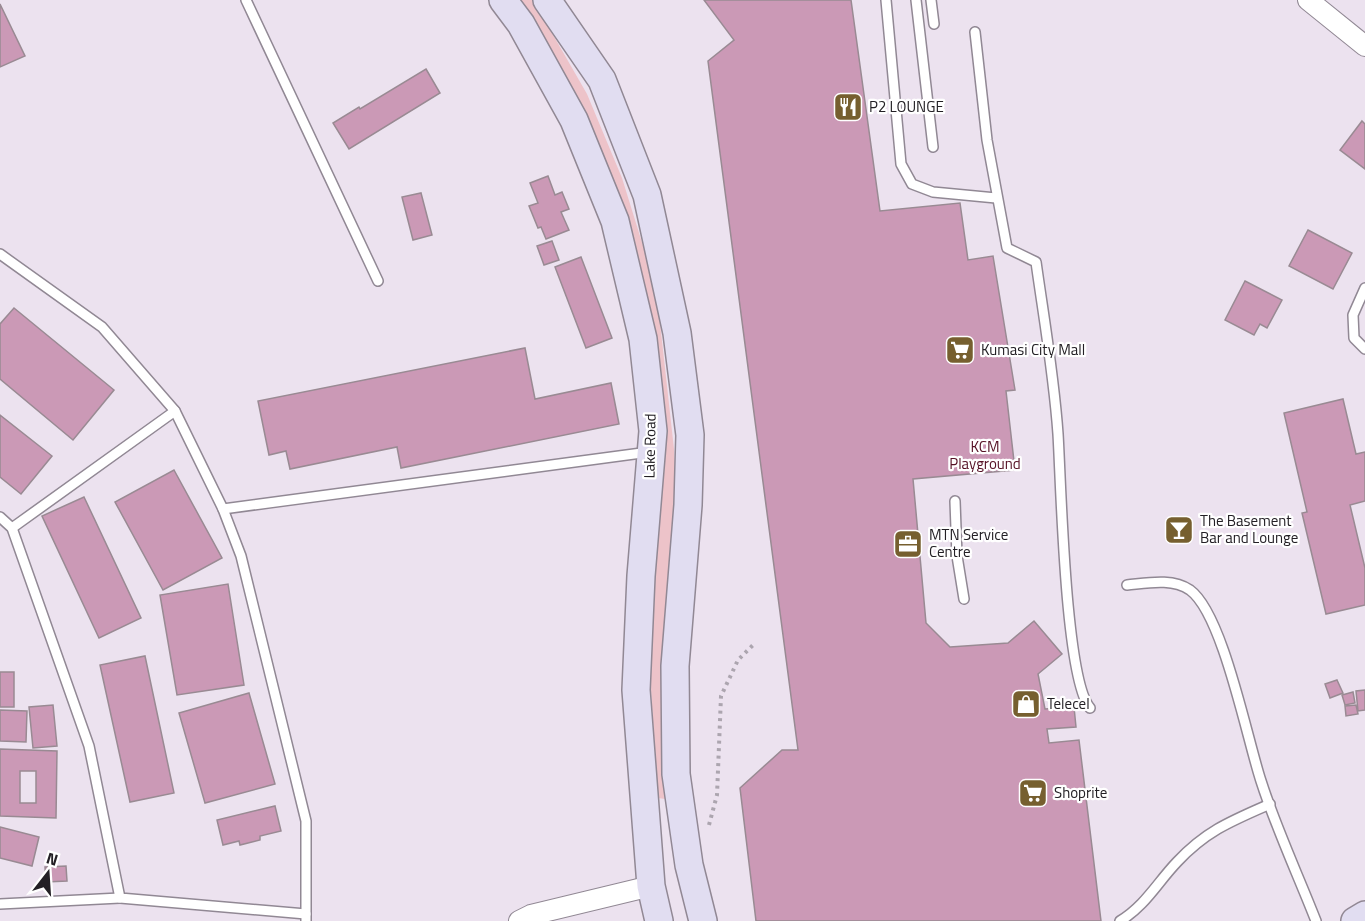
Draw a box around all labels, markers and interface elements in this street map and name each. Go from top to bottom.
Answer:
restaurant icon: P2 LOUNGE [832,91,864,123]
place label: P2 LOUNGE [869,95,944,118]
supermarket icon: Kumasi City Mall [944,334,976,366]
place label: Kumasi City Mall [981,338,1085,361]
street label: Lake Road [637,413,662,479]
park label: KCM Playground [949,435,1021,475]
place label: The Basement Bar and Lounge [1200,509,1298,549]
bar icon: The Basement Bar and Lounge [1163,514,1195,546]
place label: MTN Service Centre [929,523,1008,563]
office icon: MTN Service Centre [892,528,924,560]
shop icon: Telecel [1010,688,1042,720]
place label: Telecel [1047,692,1090,715]
supermarket icon: Shoprite [1017,777,1049,809]
place label: Shoprite [1054,781,1107,804]
north arrow [18,843,78,903]
text: N [44,846,61,872]

